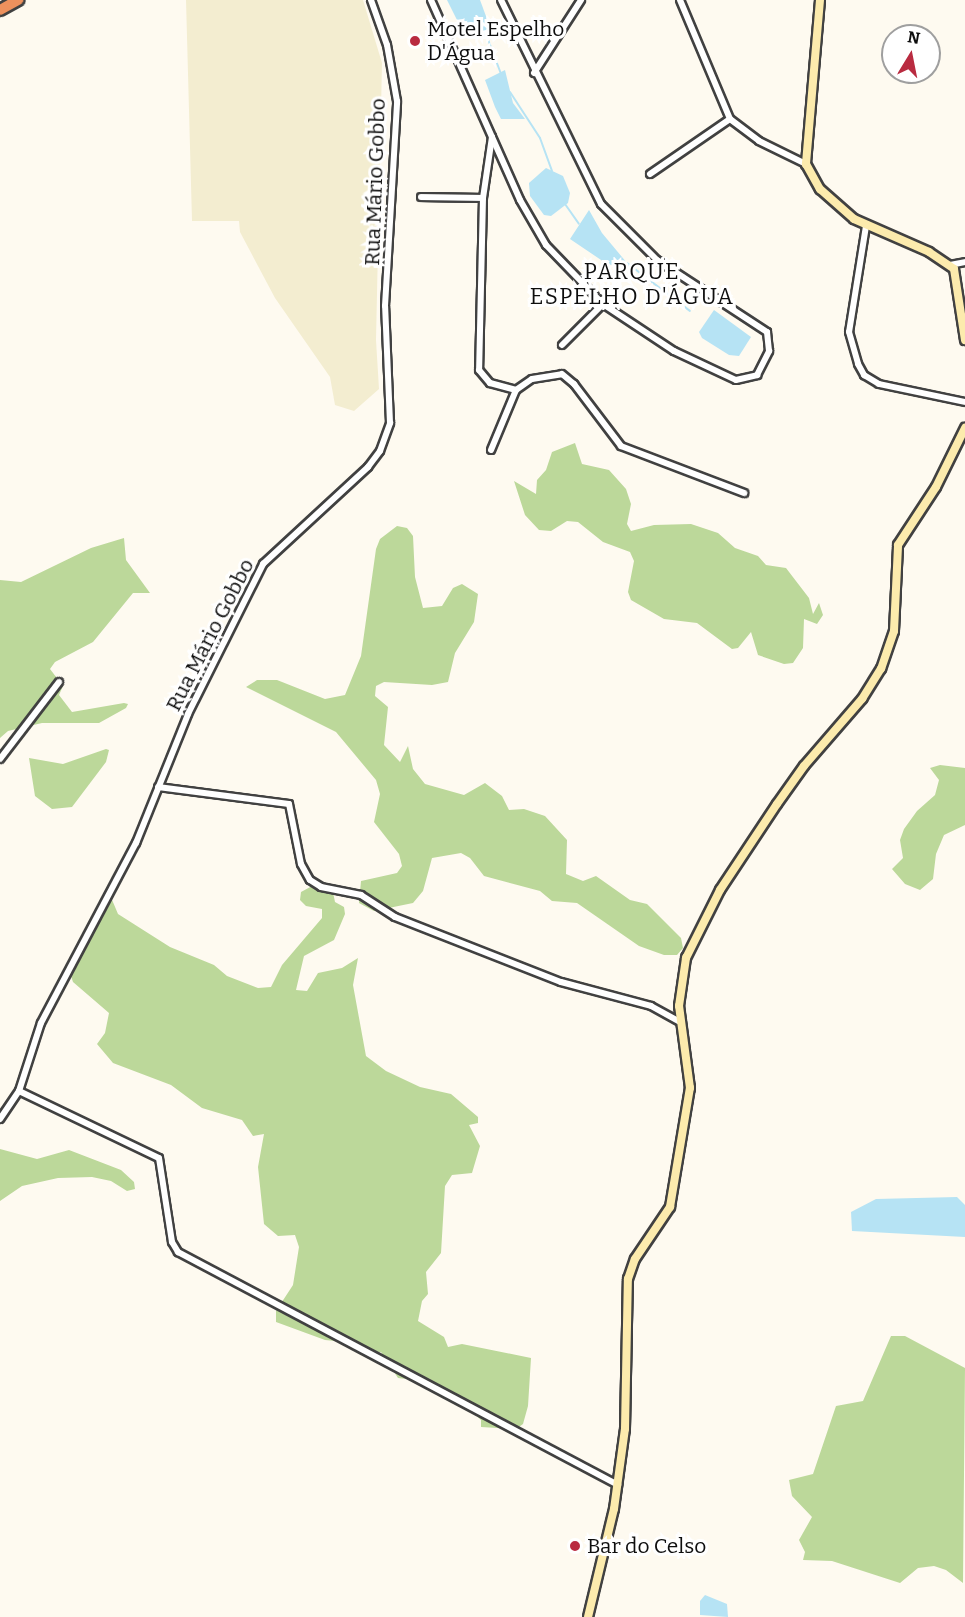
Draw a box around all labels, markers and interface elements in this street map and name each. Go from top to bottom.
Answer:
place label: Motel Espelho D'Água [427,16,564,66]
north arrow [881,24,941,84]
text: N [906,27,922,48]
marker: Motel Espelho D'Água [408,34,422,48]
street label: Rua Mário Gobbo [359,98,391,266]
district label: PARQUE ESPELHO D'ÁGUA [530,258,734,310]
street label: Rua Mário Gobbo [161,555,259,715]
place label: Bar do Celso [587,1533,706,1559]
marker: Bar do Celso [568,1539,582,1553]

